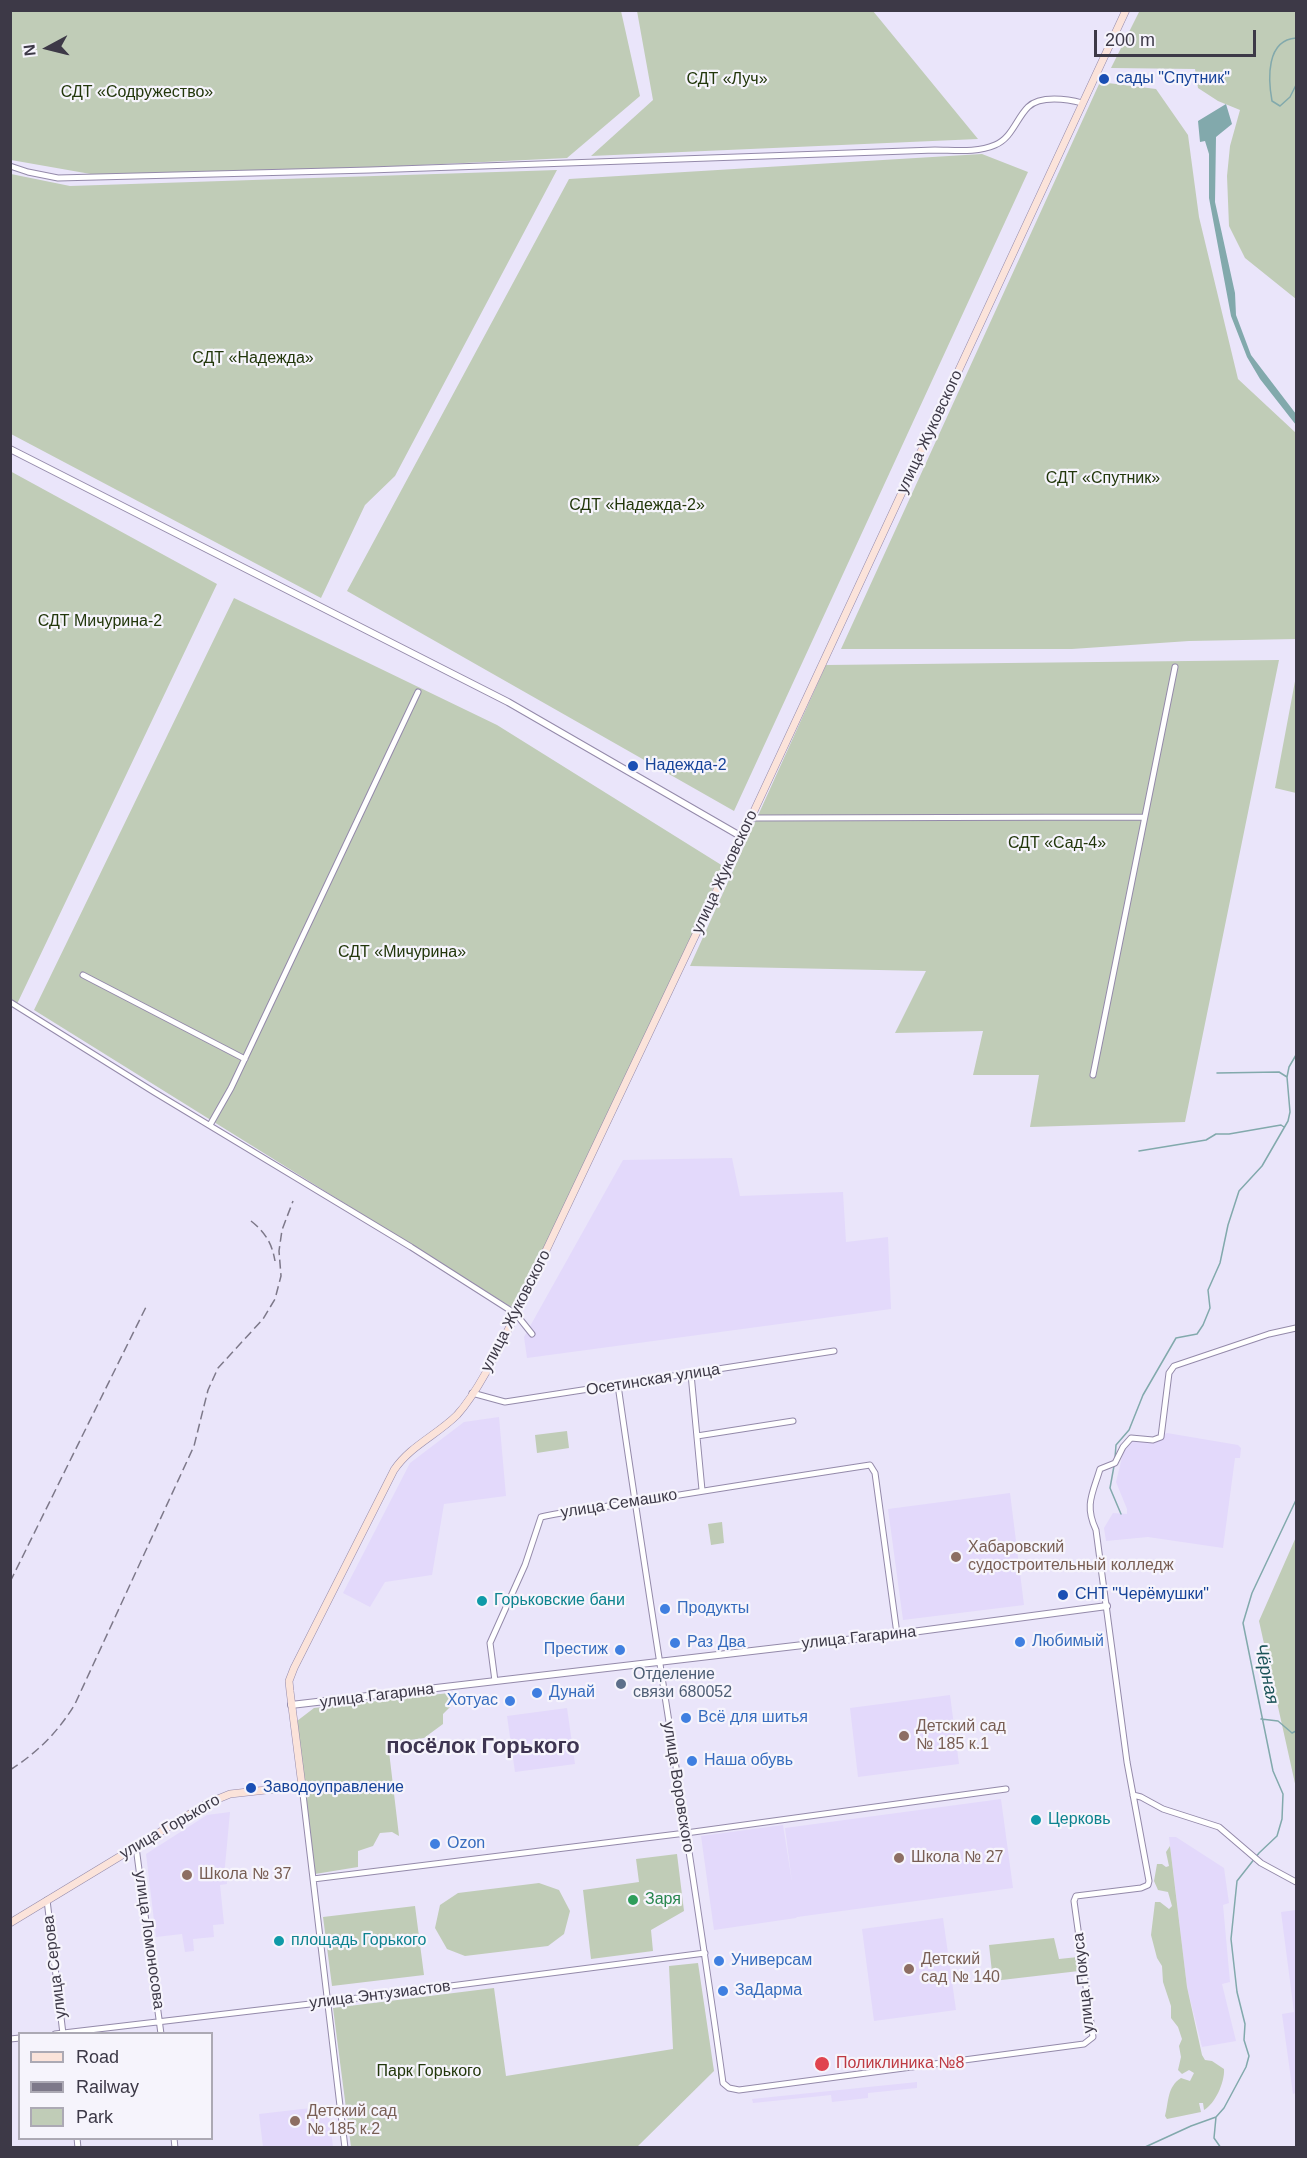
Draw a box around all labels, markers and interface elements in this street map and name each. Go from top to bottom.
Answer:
north arrow [18,18,78,78]
scale bar [1097,18,1259,56]
text: 200 m [1105,30,1155,50]
text: N [20,43,39,57]
place label: сады "Спутник" [1116,69,1230,89]
park label: СДТ «Луч» [686,70,768,90]
marker: сады "Спутник" [1097,72,1111,86]
park label: СДТ «Содружество» [61,83,213,103]
park label: СДТ «Надежда» [192,349,314,369]
street label: улица Жуковского [893,367,967,497]
park label: СДТ «Спутник» [1046,469,1160,489]
park label: СДТ «Надежда-2» [569,496,705,516]
park label: СДТ Мичурина-2 [38,612,162,632]
place label: Надежда-2 [645,756,727,776]
marker: Надежда-2 [626,759,640,773]
street label: улица Жуковского [688,807,762,937]
park label: СДТ «Сад-4» [1008,834,1106,854]
park label: СДТ «Мичурина» [338,943,466,963]
street label: улица Жуковского [477,1247,555,1375]
street label: Осетинская улица [585,1360,721,1400]
street label: улица Семашко [559,1485,679,1523]
place label: Хабаровский судостроительный колледж [968,1538,1174,1576]
marker: Хабаровский судостроительный колледж [949,1550,963,1564]
place label: СНТ "Черёмушки" [1075,1585,1209,1605]
marker: СНТ "Черёмушки" [1056,1588,1070,1602]
place label: Горьковские бани [494,1591,625,1611]
marker: Горьковские бани [475,1594,489,1608]
place label: Продукты [677,1599,749,1619]
marker: Продукты [658,1602,672,1616]
street label: улица Гагарина [801,1622,917,1654]
place label: Любимый [1032,1632,1104,1652]
place label: Раз Два [687,1633,746,1653]
marker: Любимый [1013,1635,1027,1649]
marker: Раз Два [668,1636,682,1650]
place label: Престиж [544,1640,608,1660]
water label: Чёрная [1249,1642,1283,1706]
marker: Престиж [613,1643,627,1657]
place label: Отделение связи 680052 [633,1665,732,1703]
marker: Отделение связи 680052 [614,1677,628,1691]
street label: улица Гагарина [319,1679,435,1713]
place label: Дунай [549,1683,595,1703]
marker: Дунай [530,1686,544,1700]
place label: Хотуас [447,1691,498,1711]
marker: Хотуас [503,1694,517,1708]
place label: Всё для шитья [698,1708,808,1728]
marker: Всё для шитья [679,1711,693,1725]
place label: Детский сад № 185 к.1 [916,1717,1006,1755]
street label: улица Воровского [658,1720,698,1854]
marker: Детский сад № 185 к.1 [897,1729,911,1743]
district label: посёлок Горького [386,1734,580,1760]
place label: Наша обувь [704,1751,793,1771]
marker: Наша обувь [685,1754,699,1768]
place label: Заводоуправление [263,1778,404,1798]
marker: Заводоуправление [244,1781,258,1795]
street label: улица Горького [116,1791,224,1863]
place label: Церковь [1048,1810,1111,1830]
marker: Церковь [1029,1813,1043,1827]
place label: Ozon [447,1834,485,1854]
marker: Ozon [428,1837,442,1851]
place label: Школа № 27 [911,1848,1003,1868]
marker: Школа № 27 [892,1851,906,1865]
place label: Школа № 37 [199,1865,291,1885]
marker: Школа № 37 [180,1868,194,1882]
street label: улица Ломоносова [130,1869,168,2011]
place label: Заря [645,1890,681,1910]
marker: Заря [626,1893,640,1907]
street label: улица Серова [39,1914,71,2020]
place label: площадь Горького [291,1931,426,1951]
street label: улица Покуса [1069,1932,1099,2034]
marker: площадь Горького [272,1934,286,1948]
place label: Детский сад № 140 [921,1950,1000,1988]
place label: Универсам [731,1951,812,1971]
marker: Универсам [712,1954,726,1968]
marker: Детский сад № 140 [902,1962,916,1976]
street label: улица Энтузиастов [308,1977,452,2013]
place label: ЗаДарма [735,1981,802,2001]
marker: ЗаДарма [716,1984,730,1998]
legend [18,2032,213,2140]
text: Road [76,2047,119,2067]
place label: Поликлиника №8 [836,2054,964,2074]
marker: Поликлиника №8 [813,2055,831,2073]
park label: Парк Горького [377,2062,481,2082]
text: Railway [76,2077,139,2097]
place label: Детский сад № 185 к.2 [307,2102,397,2140]
text: Park [76,2107,113,2127]
marker: Детский сад № 185 к.2 [288,2114,302,2128]

